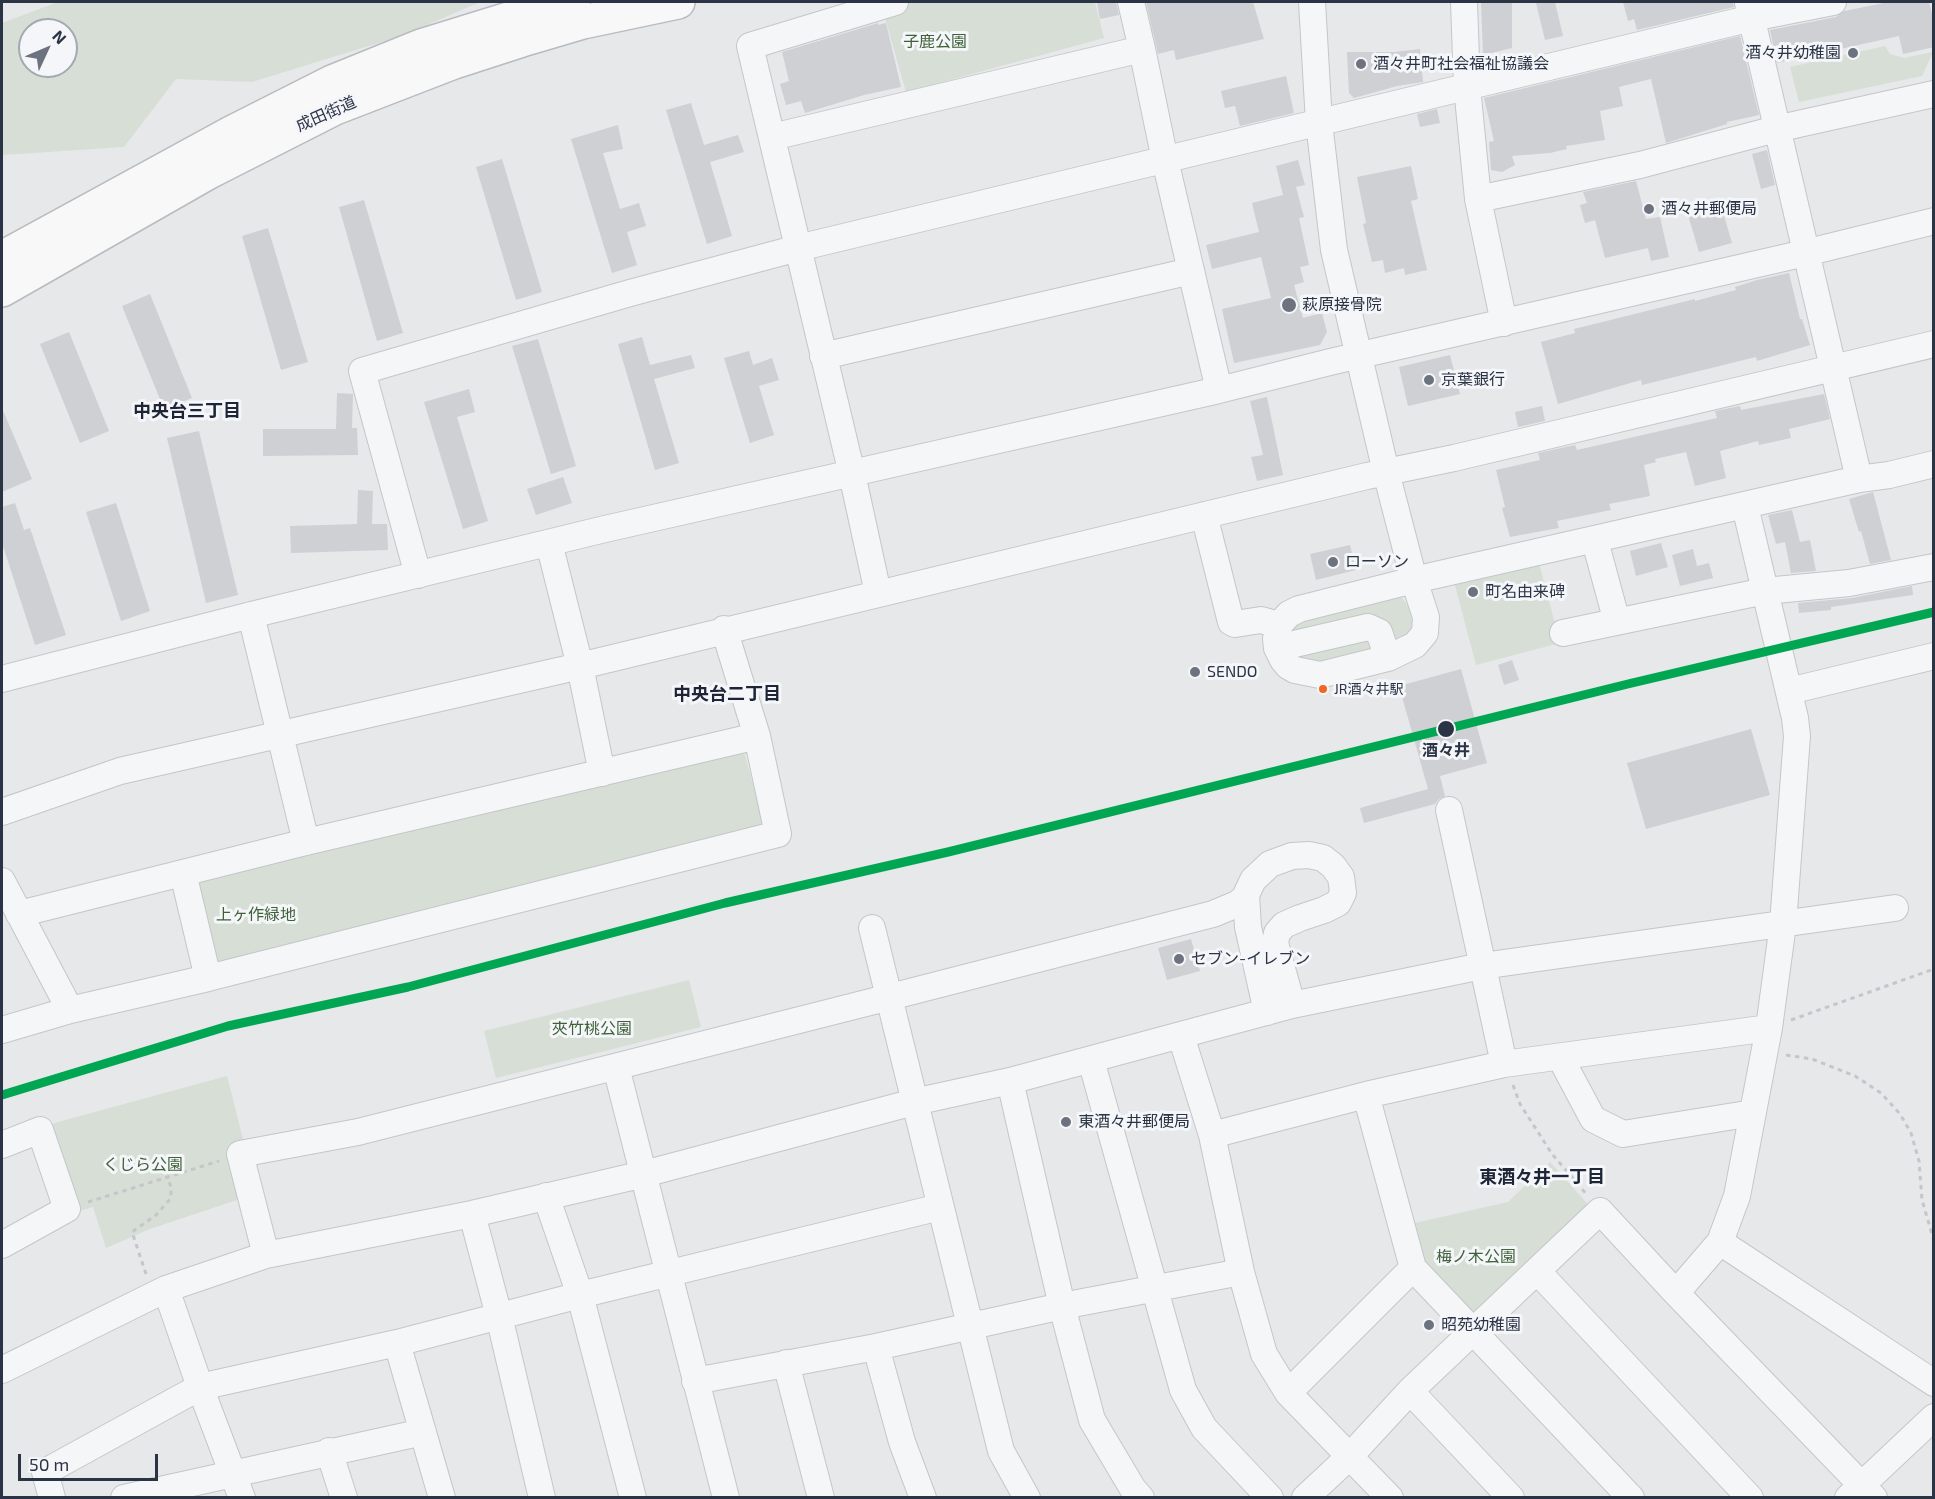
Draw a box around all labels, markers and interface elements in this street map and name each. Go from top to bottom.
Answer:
north arrow [18,18,78,78]
text: N [49,26,71,47]
park label: 子鹿公園 [903,32,967,52]
place label: 酒々井幼稚園 [1745,43,1841,63]
marker: 酒々井幼稚園 [1846,46,1860,60]
place label: 酒々井町社会福祉協議会 [1373,54,1549,74]
marker: 酒々井町社会福祉協議会 [1354,57,1368,71]
street label: 成田街道 [293,92,359,136]
place label: 酒々井郵便局 [1661,199,1757,219]
marker: 酒々井郵便局 [1642,202,1656,216]
place label: 萩原接骨院 [1302,295,1382,315]
marker: 萩原接骨院 [1280,296,1298,314]
place label: 京葉銀行 [1441,370,1505,390]
marker: 京葉銀行 [1422,373,1436,387]
district label: 中央台三丁目 [133,400,241,422]
place label: ローソン [1345,552,1409,572]
marker: ローソン [1326,555,1340,569]
place label: 町名由来碑 [1485,582,1565,602]
marker: 町名由来碑 [1466,585,1480,599]
place label: SENDO [1207,662,1258,682]
marker: SENDO [1188,665,1202,679]
place label: JR酒々井駅 [1334,681,1403,697]
district label: 中央台二丁目 [673,683,781,705]
marker: JR酒々井駅 [1317,683,1329,695]
marker: 酒々井 [1436,719,1456,739]
place label: 酒々井 [1422,741,1470,761]
park label: 上ヶ作緑地 [216,905,296,925]
place label: セブン-イレブン [1191,949,1310,969]
marker: セブン-イレブン [1172,952,1186,966]
park label: 夾竹桃公園 [552,1019,632,1039]
place label: 東酒々井郵便局 [1078,1112,1190,1132]
marker: 東酒々井郵便局 [1059,1115,1073,1129]
park label: くじら公園 [103,1155,183,1175]
district label: 東酒々井一丁目 [1479,1166,1605,1188]
park label: 梅ノ木公園 [1436,1247,1516,1267]
place label: 昭苑幼稚園 [1441,1315,1521,1335]
marker: 昭苑幼稚園 [1422,1318,1436,1332]
scale bar [21,1442,160,1480]
text: 50 m [29,1453,69,1475]

